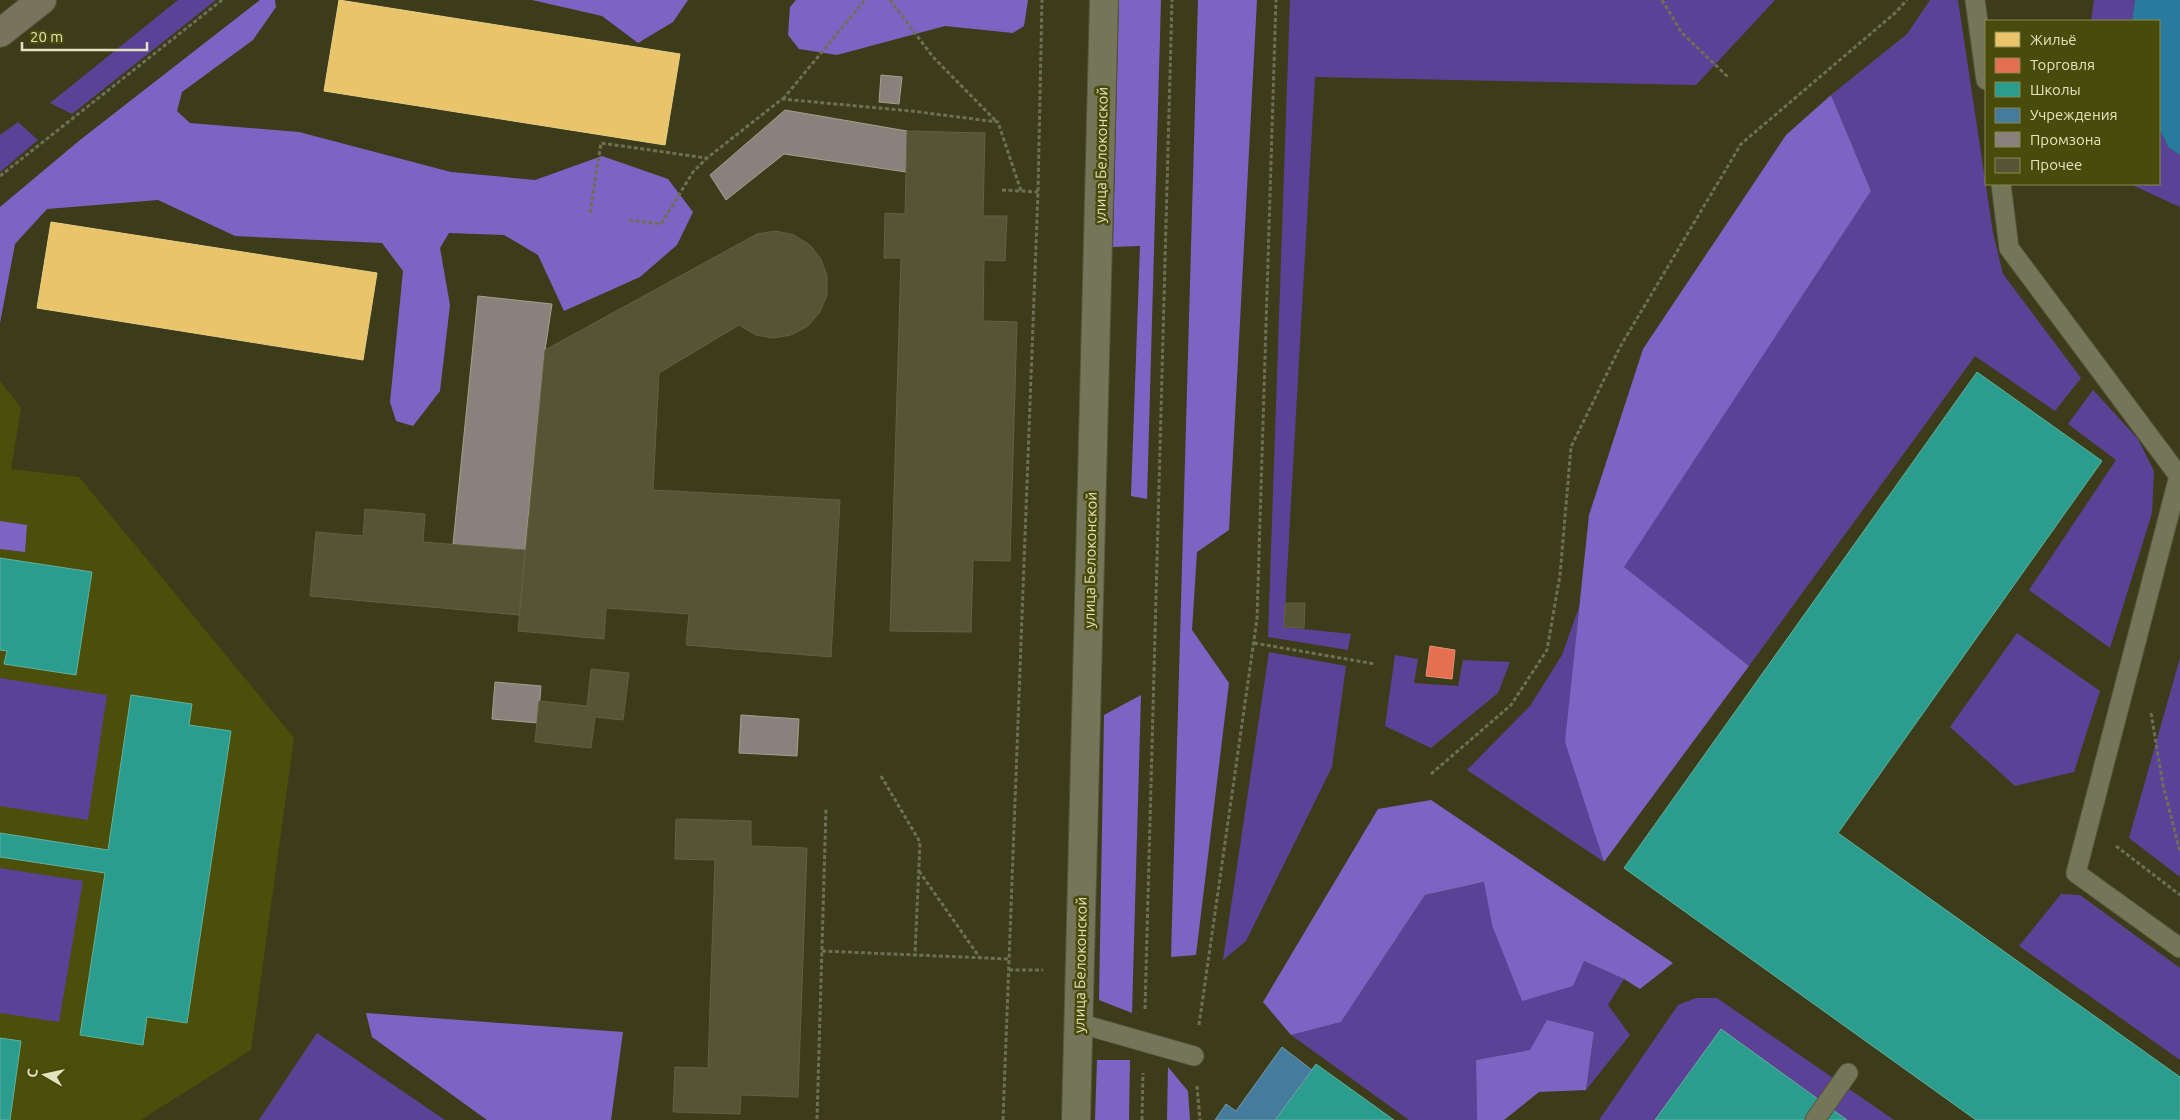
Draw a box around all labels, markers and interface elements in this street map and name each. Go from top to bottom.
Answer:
scale bar [22,20,148,52]
legend [1985,20,2160,185]
text: 20 m [30,28,63,45]
text: Жильё [2030,31,2077,48]
text: Торговля [2030,56,2095,73]
text: Школы [2030,81,2081,98]
street label: улица Белоконской [1091,87,1111,223]
text: Учреждения [2030,106,2118,123]
text: Промзона [2030,131,2101,148]
text: Прочее [2030,156,2082,173]
street label: улица Белоконской [1080,492,1100,628]
street label: улица Белоконской [1070,897,1090,1033]
north arrow [20,1050,70,1100]
text: С [24,1067,41,1079]

